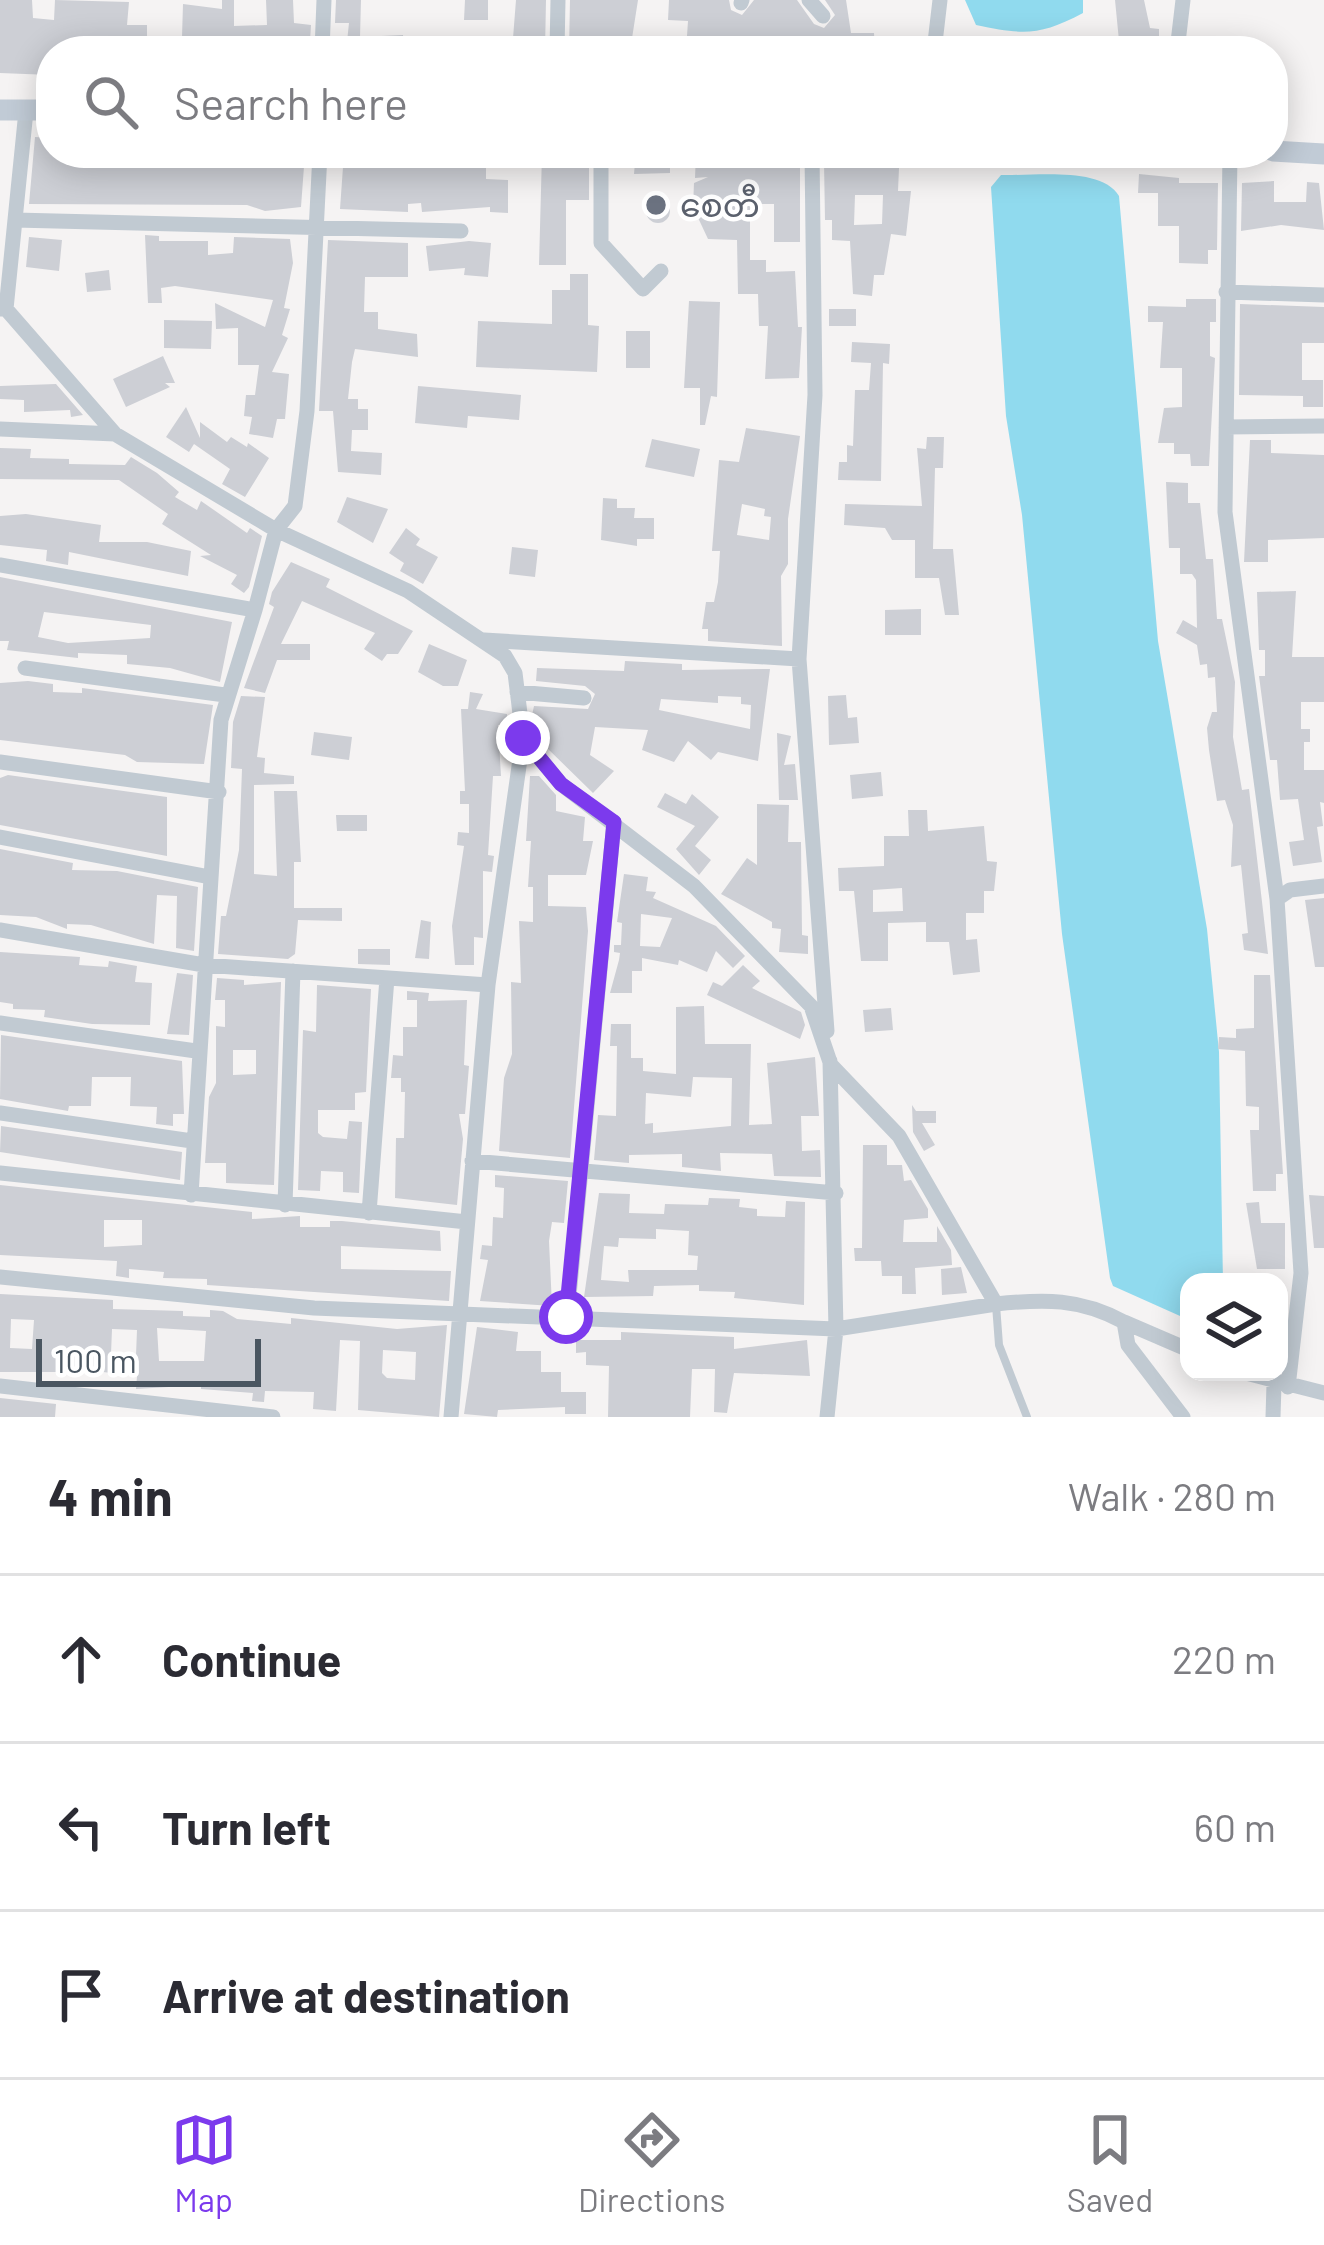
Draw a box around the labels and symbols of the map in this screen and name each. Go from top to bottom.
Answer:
place label: စေတီ [680,183,760,224]
marker: စေတီ [643,192,669,218]
route end [496,711,550,765]
route start [539,1290,593,1344]
scale bar [36,1333,261,1386]

